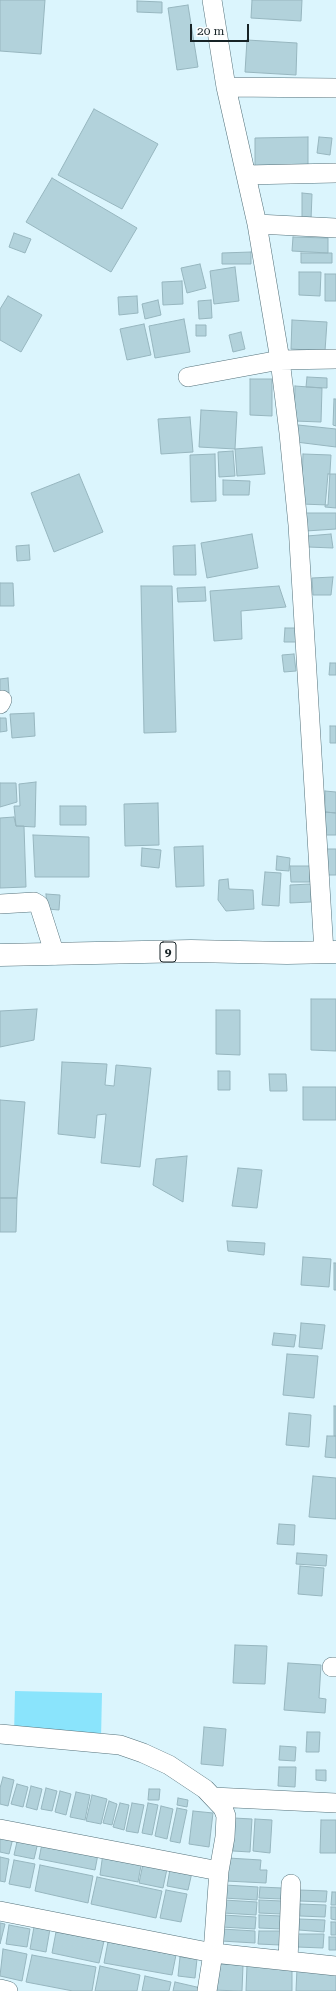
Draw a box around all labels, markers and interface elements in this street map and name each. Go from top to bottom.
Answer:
scale bar [192,16,251,42]
text: 20 m [197,24,224,38]
road number: 9 [160,942,176,962]

